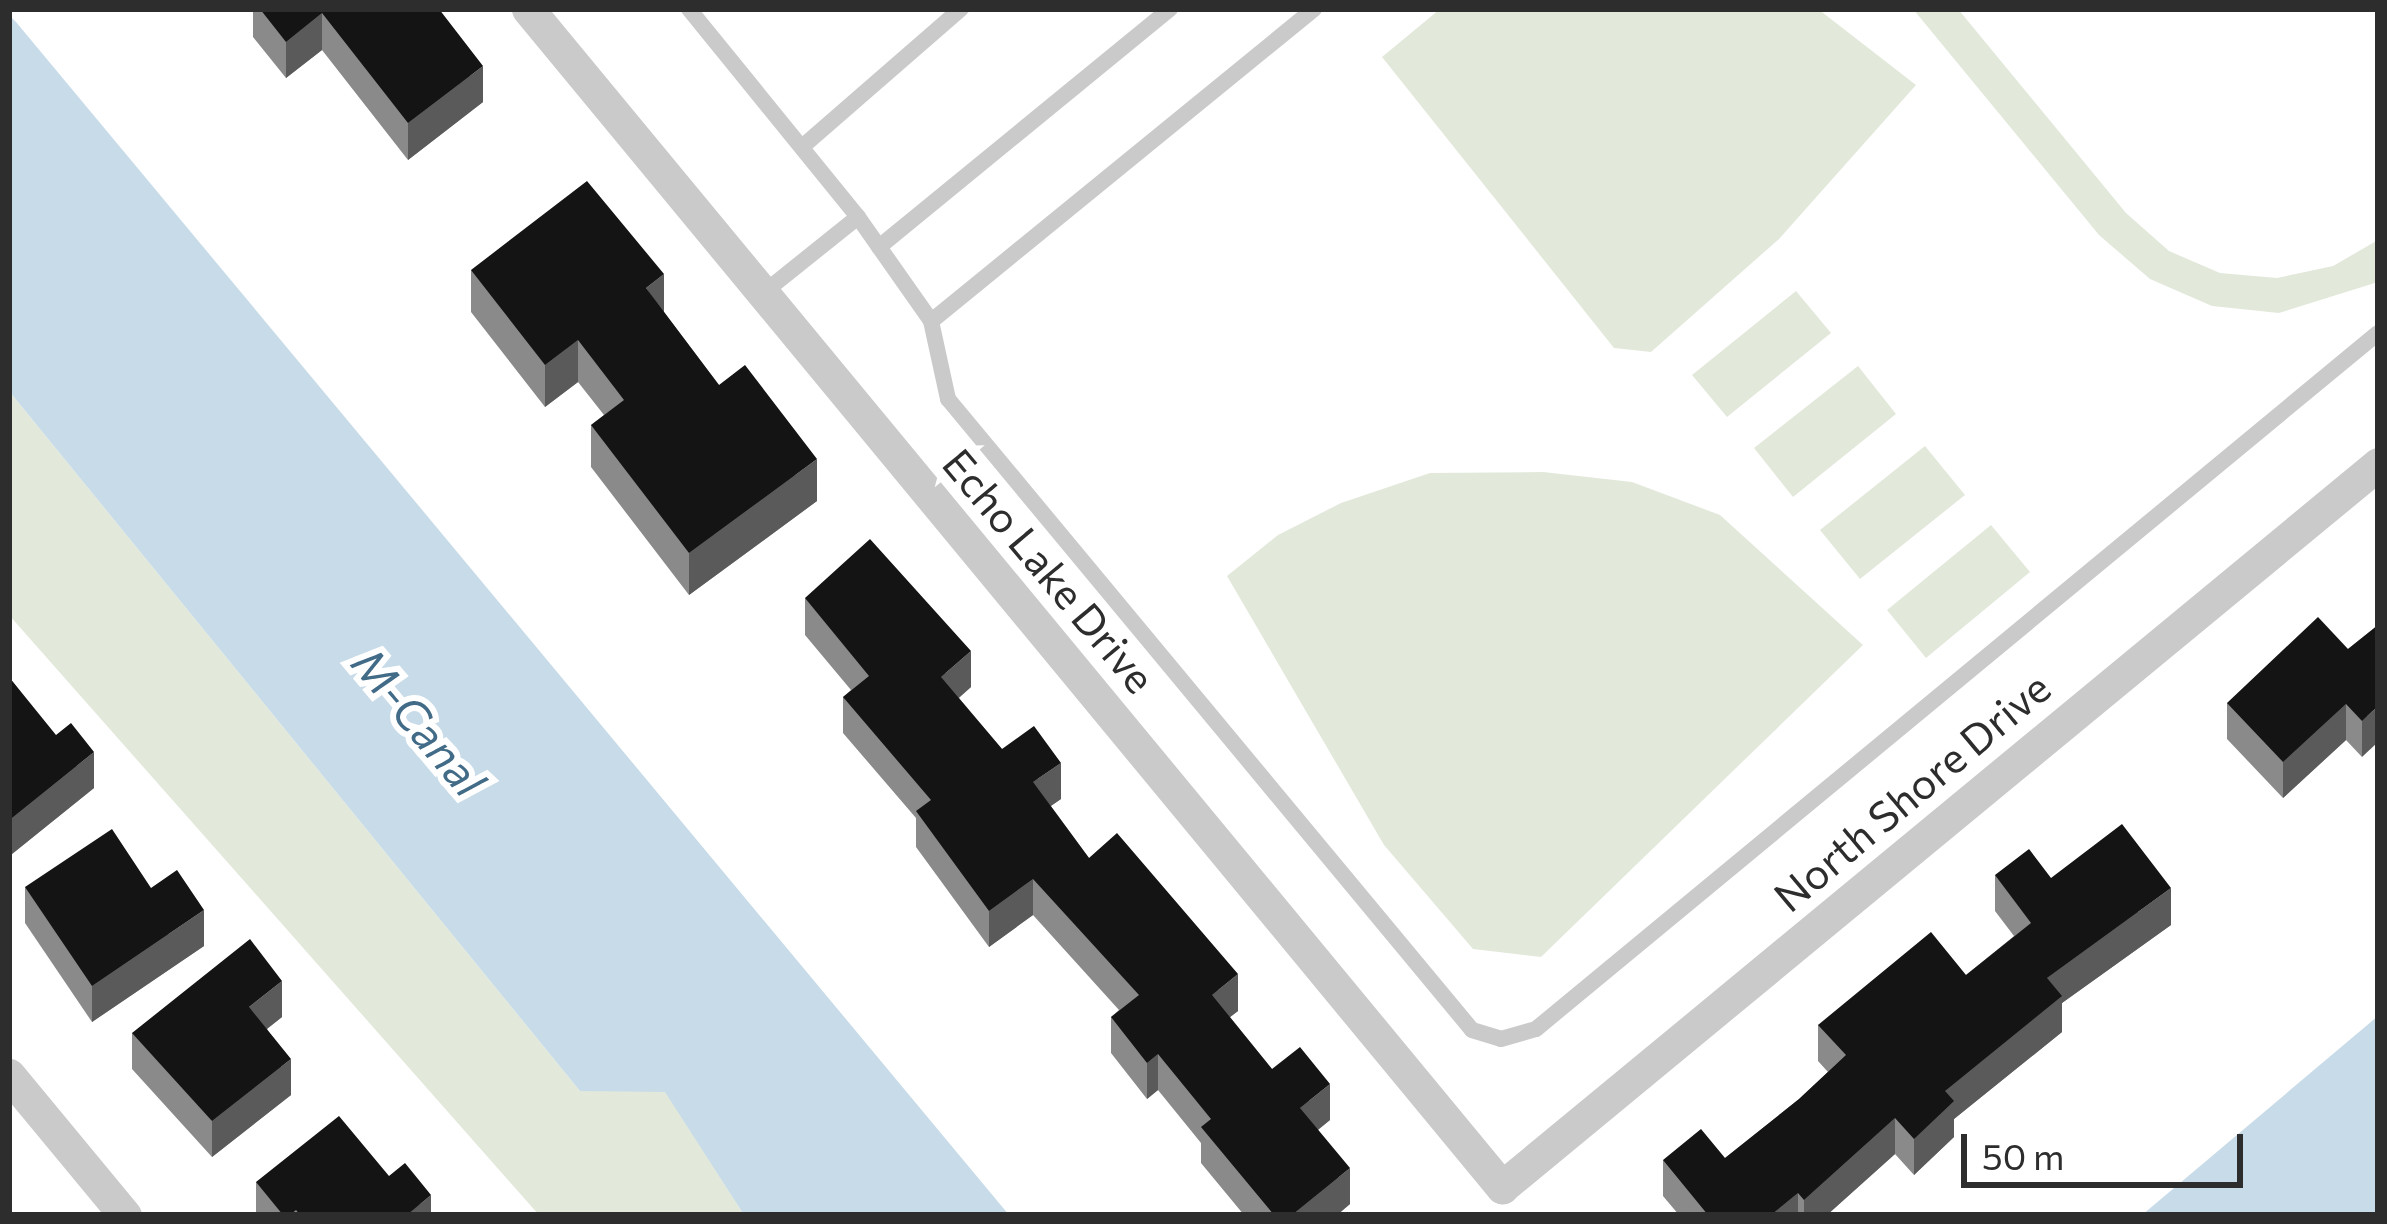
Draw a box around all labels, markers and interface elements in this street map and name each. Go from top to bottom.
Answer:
street label: Echo Lake Drive [934,438,1166,702]
water label: M-Canal [342,636,498,806]
street label: North Shore Drive [1763,661,2059,921]
scale bar [1967,1110,2249,1184]
text: 50 m [1982,1133,2064,1177]

